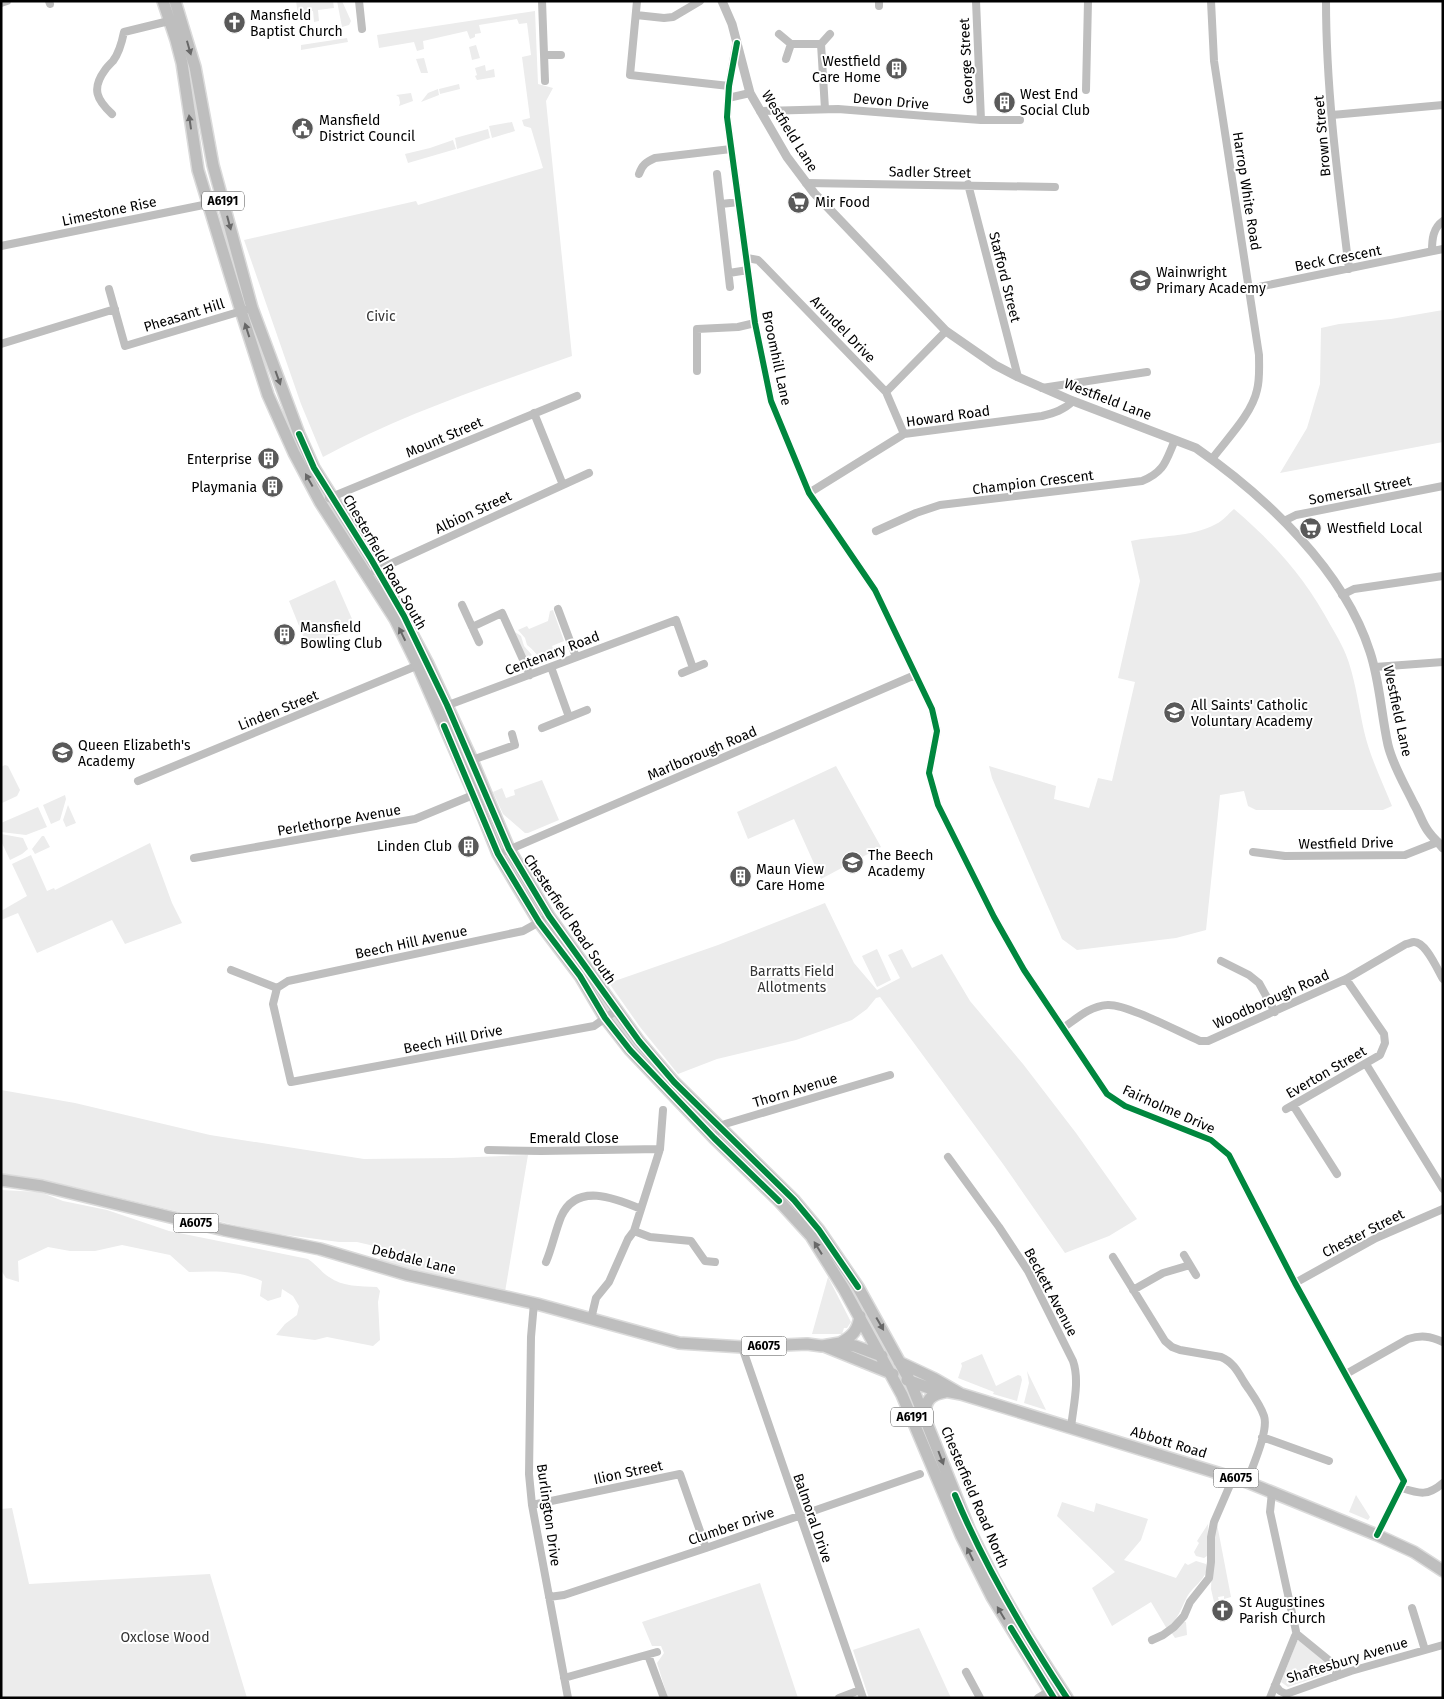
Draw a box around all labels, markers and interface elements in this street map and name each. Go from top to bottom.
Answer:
place label: Mansfield Baptist Church [250,7,343,40]
church icon: Mansfield Baptist Church [222,11,246,35]
street label: George Street [956,17,977,104]
one-way arrow [186,40,194,55]
place label: Westfield Care Home [812,53,881,86]
building icon: Westfield Care Home [885,57,909,81]
place label: West End Social Club [1020,86,1090,119]
street label: Westfield Lane [758,87,821,175]
street label: Devon Drive [852,90,930,113]
building icon: West End Social Club [992,90,1016,114]
street label: Brown Street [1310,94,1335,177]
place label: Mansfield District Council [319,112,415,145]
one-way arrow [186,114,194,130]
public building icon: Mansfield District Council [291,116,315,140]
street label: Harrop White Road [1229,131,1264,252]
street label: Sadler Street [889,163,972,182]
supermarket icon: Mir Food [787,190,811,214]
road number: A6191 [202,192,244,210]
street label: Limestone Rise [60,193,158,230]
place label: Mir Food [815,194,870,211]
one-way arrow [225,216,233,231]
street label: Stafford Street [985,230,1024,325]
street label: Beck Crescent [1293,242,1384,275]
place label: Wainwright Primary Academy [1156,264,1266,297]
school or university icon: Wainwright Primary Academy [1128,268,1152,292]
street label: Arundel Drive [807,292,879,366]
street label: Pheasant Hill [142,295,227,336]
park label: Civic [366,308,396,325]
street label: Broomhill Lane [758,309,795,407]
one-way arrow [243,323,250,338]
one-way arrow [274,371,282,386]
street label: Westfield Lane [1061,375,1154,424]
street label: Howard Road [905,402,991,431]
street label: Mount Street [403,413,486,461]
building icon: Enterprise [256,447,280,471]
place label: Enterprise [187,451,252,468]
street label: Champion Crescent [971,467,1096,498]
street label: Somersall Street [1307,472,1414,509]
one-way arrow [304,473,313,487]
building icon: Playmania [261,475,285,499]
place label: Playmania [191,479,257,496]
street label: Albion Street [432,487,515,538]
street label: Chesterfield Road South [339,492,430,633]
supermarket icon: Westfield Local [1299,516,1323,540]
place label: Westfield Local [1327,520,1422,537]
place label: Mansfield Bowling Club [300,619,382,652]
building icon: Mansfield Bowling Club [272,623,296,647]
one-way arrow [398,627,406,641]
street label: Centenary Road [502,628,602,679]
street label: Westfield Lane [1380,664,1415,758]
street label: Linden Street [236,686,322,734]
place label: All Saints' Catholic Voluntary Academy [1191,697,1313,730]
school or university icon: All Saints' Catholic Voluntary Academy [1163,701,1187,725]
street label: Marlborough Road [645,723,760,784]
place label: Queen Elizabeth's Academy [78,737,191,770]
school or university icon: Queen Elizabeth's Academy [50,741,74,765]
street label: Perlethorpe Avenue [276,801,402,840]
building icon: Linden Club [456,834,480,858]
street label: Westfield Drive [1298,834,1394,853]
place label: Linden Club [377,838,452,855]
place label: The Beech Academy [868,847,933,880]
street label: Chesterfield Road South [520,851,619,987]
school or university icon: The Beech Academy [840,851,864,875]
place label: Maun View Care Home [756,861,825,894]
building icon: Maun View Care Home [728,865,752,889]
street label: Beech Hill Avenue [353,922,469,963]
park label: Barratts Field Allotments [750,963,834,996]
street label: Woodborough Road [1210,966,1332,1033]
street label: Beech Hill Drive [402,1022,504,1057]
street label: Everton Street [1283,1042,1370,1102]
street label: Thorn Avenue [751,1070,839,1111]
street label: Fairholme Drive [1120,1081,1218,1137]
street label: Emerald Close [529,1130,619,1147]
street label: Chester Street [1319,1205,1408,1261]
road number: A6075 [174,1214,218,1232]
street label: Debdale Lane [370,1241,458,1278]
one-way arrow [814,1241,823,1255]
street label: Beckett Avenue [1020,1245,1081,1339]
one-way arrow [875,1318,884,1331]
road number: A6075 [742,1336,786,1355]
road number: A6191 [891,1408,933,1426]
street label: Abbott Road [1129,1423,1209,1462]
street label: Chesterfield Road North [937,1424,1012,1571]
one-way arrow [937,1450,945,1465]
street label: Ilion Street [592,1457,665,1488]
street label: Burlington Drive [533,1463,564,1567]
road number: A6075 [1214,1469,1258,1488]
street label: Balmoral Drive [789,1471,836,1565]
street label: Clumber Drive [686,1504,776,1549]
one-way arrow [966,1547,974,1561]
place label: St Augustines Parish Church [1239,1594,1326,1627]
church icon: St Augustines Parish Church [1211,1598,1235,1622]
one-way arrow [997,1606,1006,1619]
park label: Oxclose Wood [120,1629,210,1646]
street label: Shaftesbury Avenue [1284,1634,1410,1687]

